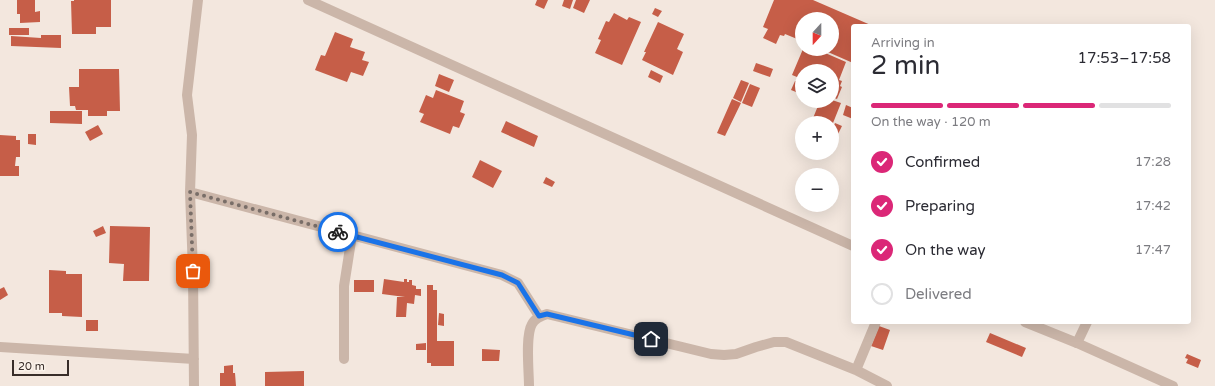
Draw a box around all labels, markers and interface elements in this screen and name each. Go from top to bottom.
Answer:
north arrow [795,12,839,56]
map controls [795,12,839,212]
text: Arriving in [871,35,935,51]
text: 17:53–17:58 [1078,49,1171,67]
text: 2 min [871,50,940,81]
button: layers [795,64,839,108]
text: On the way · 120 m [871,114,991,130]
button: + [795,116,839,160]
icon: check [871,151,893,173]
text: Confirmed [905,153,980,171]
text: 17:28 [1135,154,1171,170]
button: − [795,168,839,212]
icon: check [871,195,893,217]
text: Preparing [905,197,975,215]
text: 17:42 [1135,198,1171,214]
courier [318,212,358,252]
icon: bike [327,221,349,243]
icon: check [871,239,893,261]
text: On the way [905,241,985,259]
text: 17:47 [1135,242,1171,258]
pin [176,254,210,288]
icon: bag [182,260,204,282]
text: Delivered [905,285,972,303]
pin [634,322,668,356]
icon: home [640,328,662,350]
scale bar [12,358,69,377]
text: 20 m [18,360,45,373]

